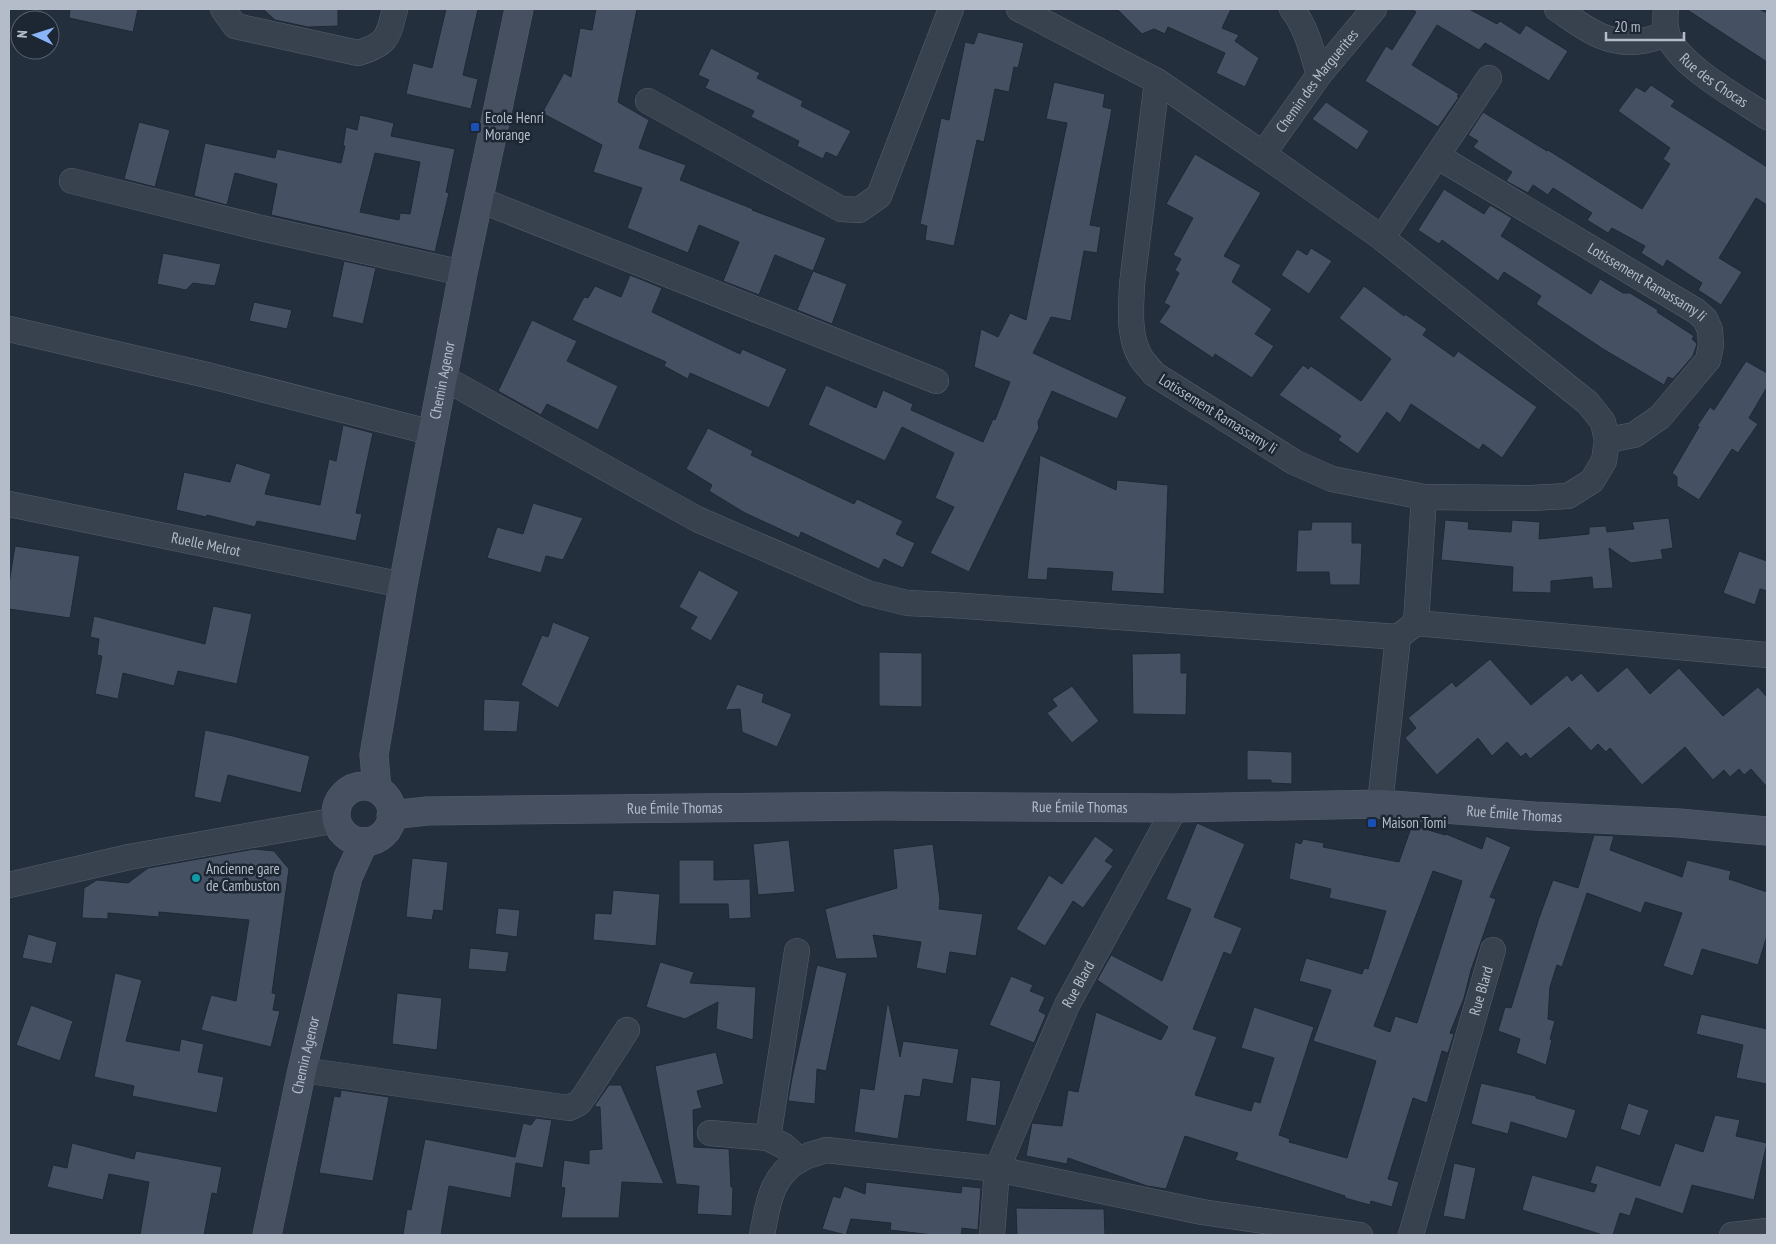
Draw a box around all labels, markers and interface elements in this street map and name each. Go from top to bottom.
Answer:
north arrow [10,10,60,60]
scale bar [1606,10,1684,42]
text: 20 m [1614,17,1640,36]
street label: Chemin des Marguerites [1271,25,1362,136]
text: N [13,30,31,38]
street label: Rue des Chocas [1676,49,1752,111]
place label: Ecole Henri Morange [485,108,544,144]
marker: Ecole Henri Morange [469,121,481,133]
street label: Lotissement Ramassamy Ii [1584,238,1711,325]
street label: Chemin Agenor [425,339,459,421]
street label: Lotissement Ramassamy Ii [1156,370,1281,458]
street label: Ruelle Melrot [170,528,242,560]
street label: Rue Émile Thomas [1032,797,1128,817]
street label: Rue Émile Thomas [627,798,723,818]
street label: Rue Émile Thomas [1466,801,1563,826]
place label: Maison Tomi [1382,813,1446,832]
marker: Maison Tomi [1366,817,1378,829]
place label: Ancienne gare de Cambuston [206,859,280,895]
marker: Ancienne gare de Cambuston [190,872,202,884]
street label: Rue Blard [1057,958,1098,1011]
street label: Rue Blard [1465,964,1497,1018]
street label: Chemin Agenor [287,1014,324,1095]

